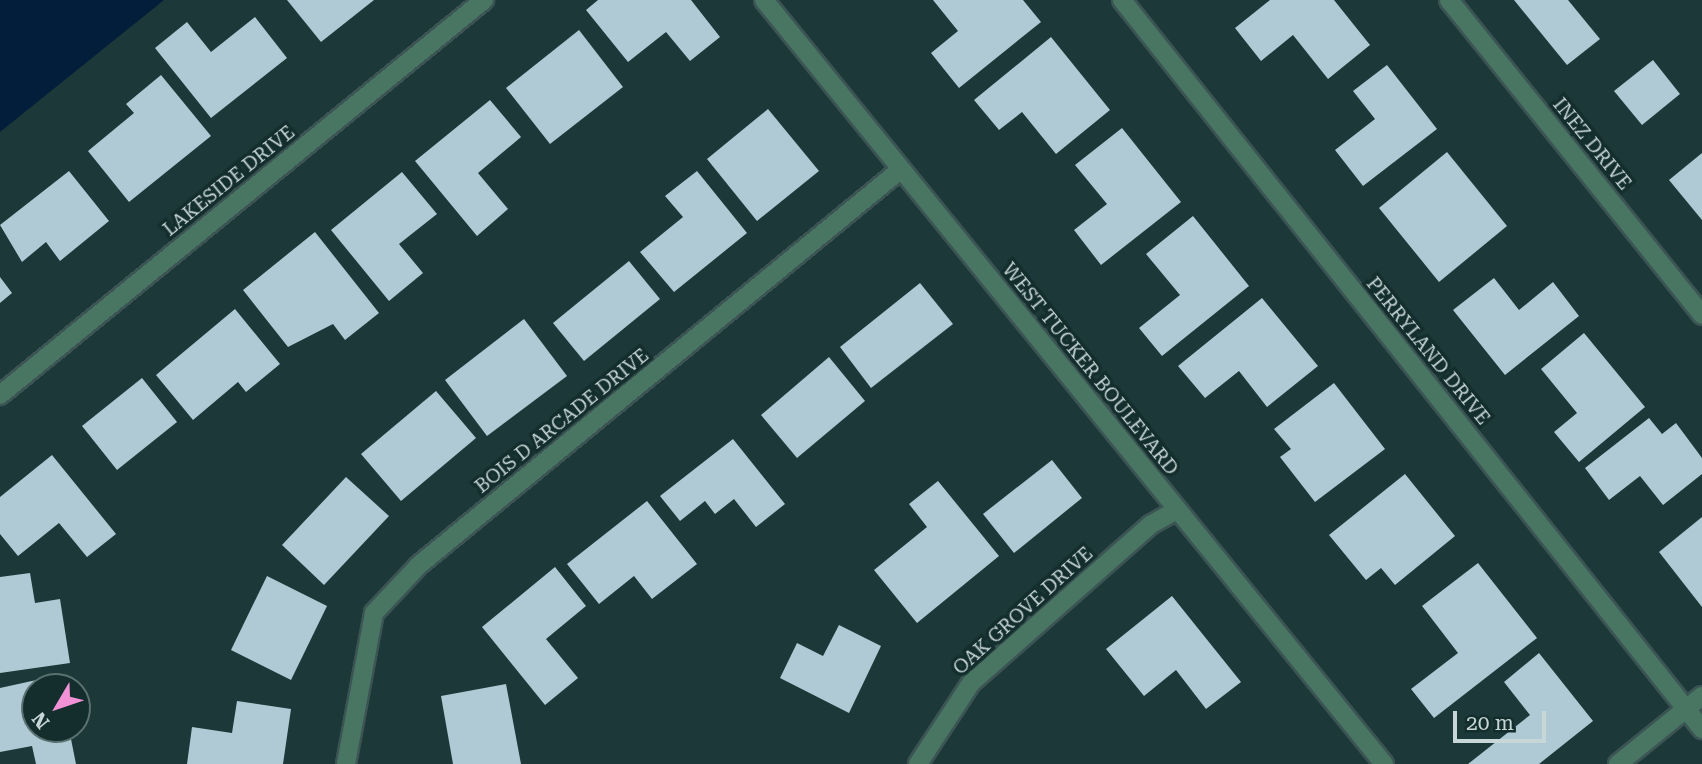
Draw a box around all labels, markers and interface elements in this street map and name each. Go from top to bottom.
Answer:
street label: INEZ DRIVE [1548,94,1636,194]
street label: LAKESIDE DRIVE [159,121,299,241]
street label: WEST TUCKER BOULEVARD [997,258,1183,480]
street label: PERRYLAND DRIVE [1361,273,1495,429]
street label: BOIS D ARCADE DRIVE [471,344,653,498]
street label: OAK GROVE DRIVE [949,542,1097,680]
north arrow [21,673,91,743]
scale bar [1457,698,1550,742]
text: N [27,707,54,733]
text: 20 m [1466,711,1514,735]

